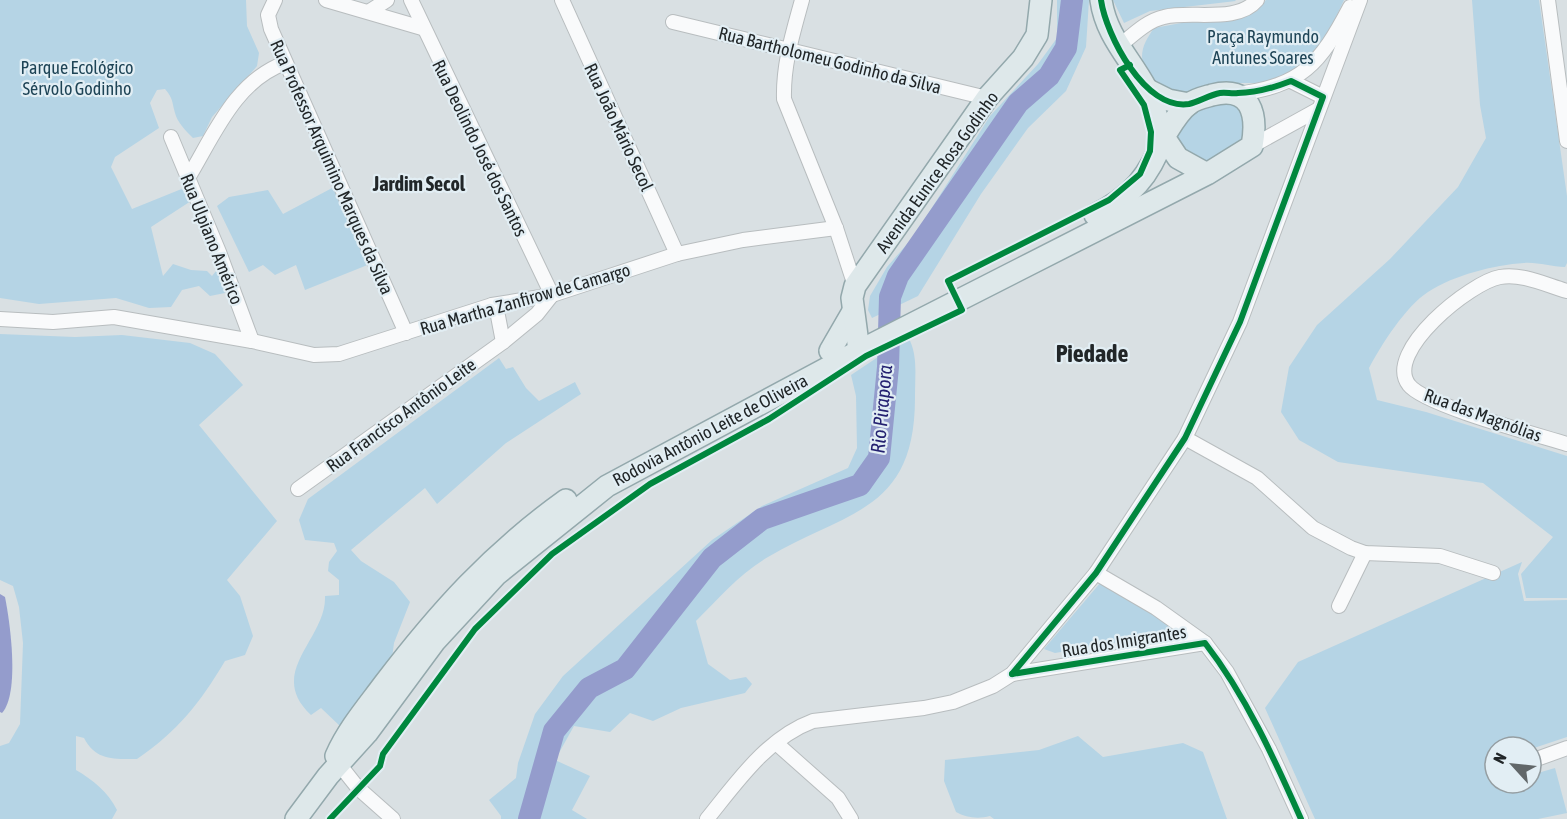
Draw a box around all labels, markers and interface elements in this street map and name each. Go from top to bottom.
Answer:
street label: Rua Bartholomeu Godinho da Silva [717,22,943,98]
park label: Praça Raymundo Antunes Soares [1207,26,1319,68]
street label: Rua Professor Arquimino Marques da Silva [266,36,398,298]
street label: Rua Deolindo José dos Santos [428,56,532,240]
park label: Parque Ecológico Sérvolo Godinho [21,57,133,99]
street label: Rua João Mário Secol [580,60,658,194]
street label: Avenida Eunice Rosa Godinho [871,87,1003,257]
street label: Rua Ulpiano Américo [176,171,248,307]
district label: Jardim Secol [372,172,466,195]
street label: Rua Martha Zanfirow de Camargo [418,259,632,339]
district label: Piedade [1056,340,1128,367]
street label: Rua Francisco Antônio Leite [322,354,480,476]
water label: Rio Pirapora [866,364,896,454]
street label: Rodovia Antônio Leite de Oliveira [609,370,811,490]
street label: Rua das Magnólias [1422,384,1544,446]
street label: Rua dos Imigrantes [1060,621,1188,661]
north arrow [1483,735,1543,795]
text: N [1489,750,1510,766]

